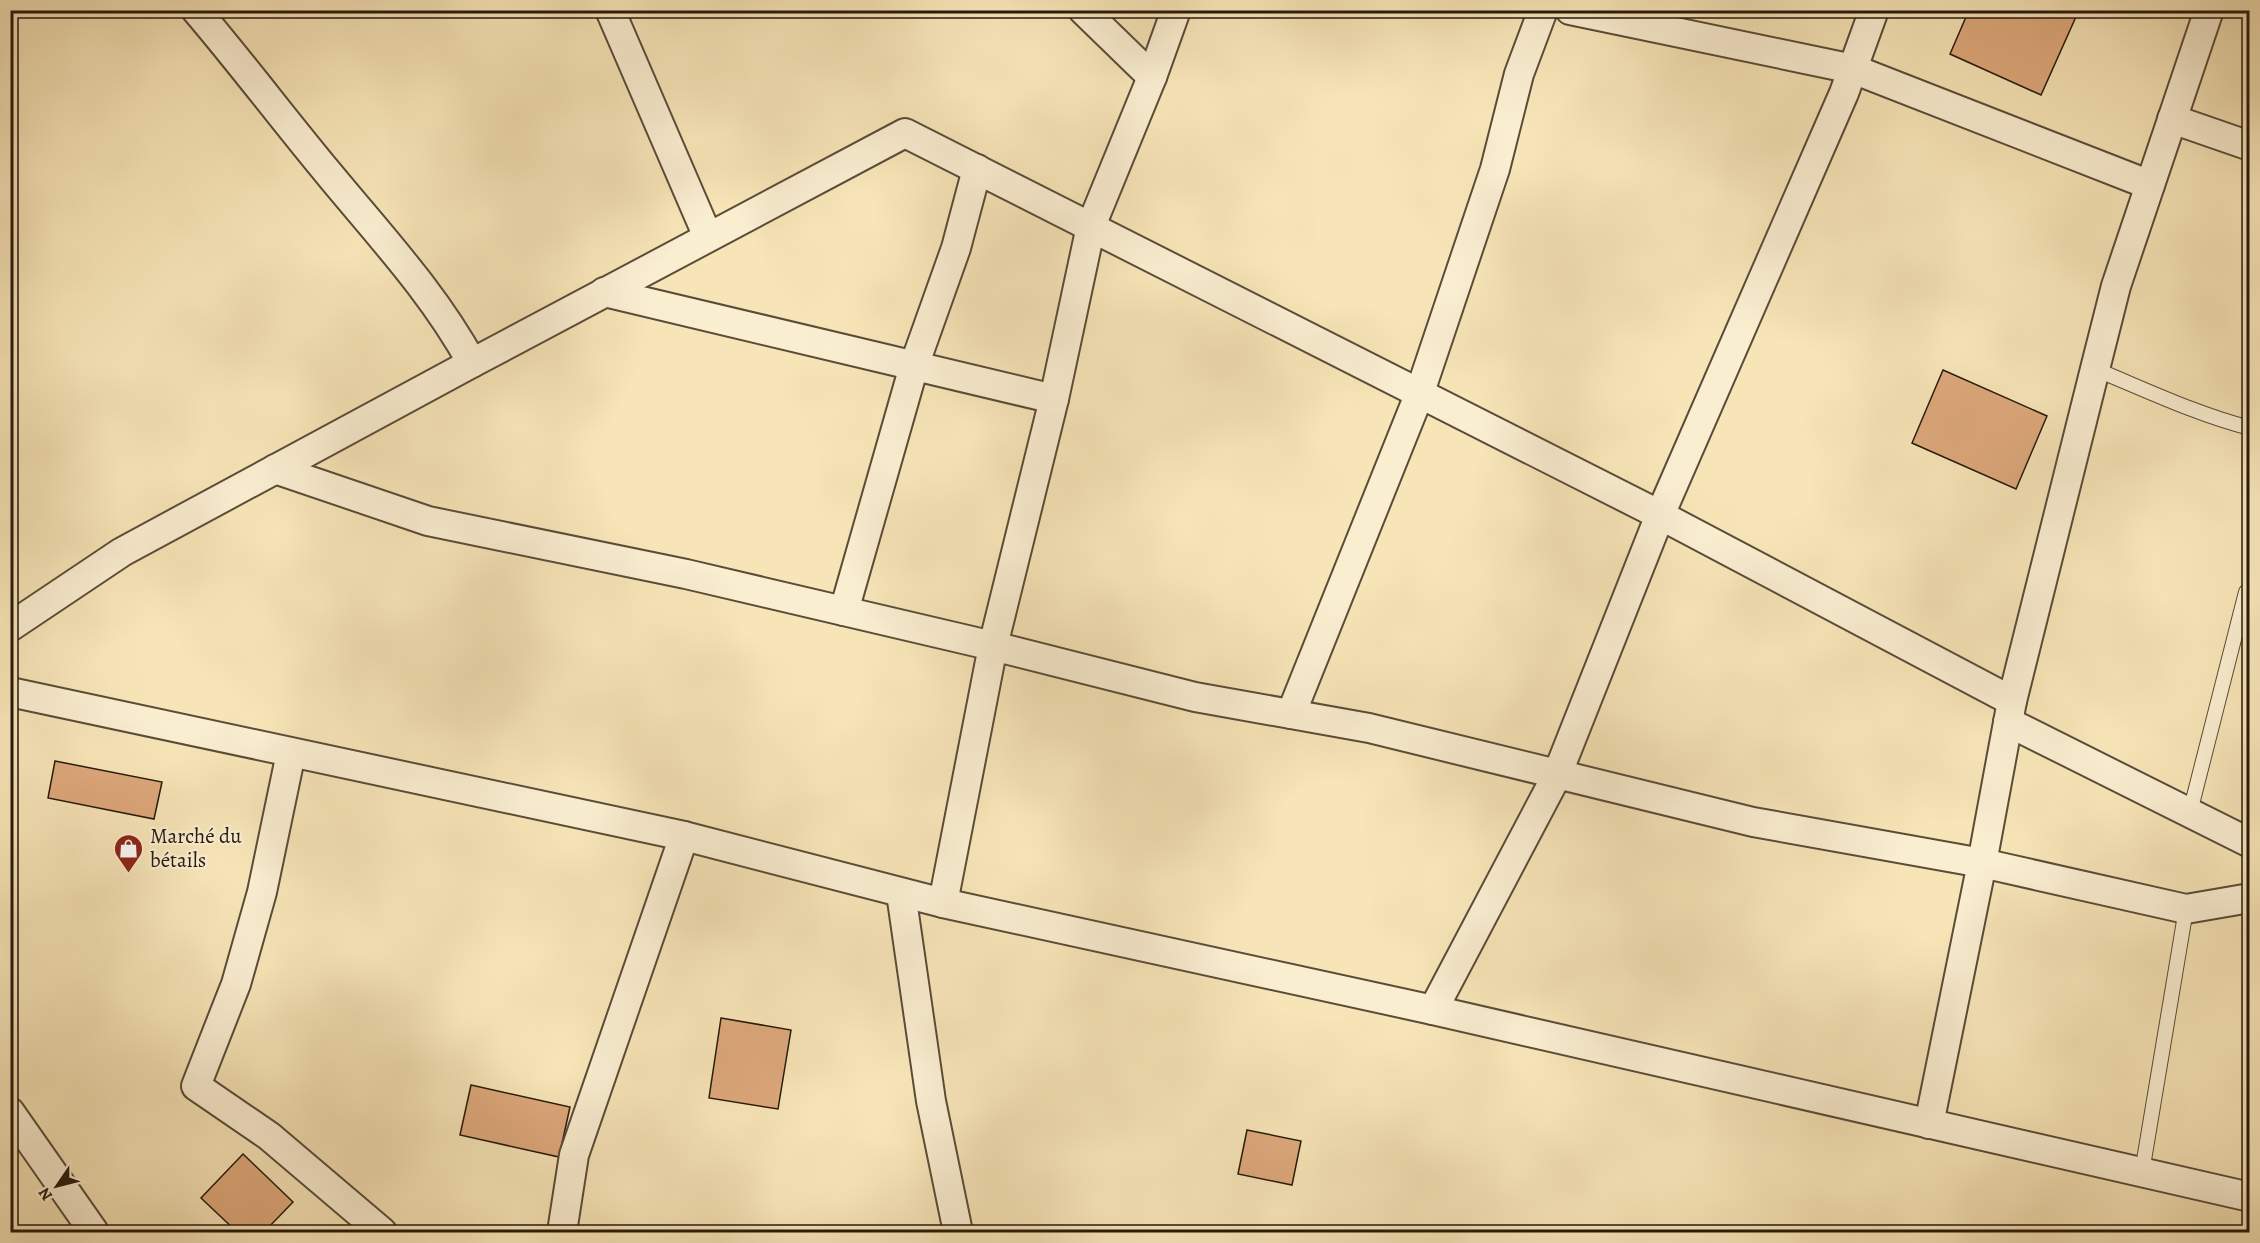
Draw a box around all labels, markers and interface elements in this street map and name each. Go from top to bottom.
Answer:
place label: Marché du bétails [150,822,242,874]
shop icon: Marché du bétails [113,832,145,874]
north arrow [27,1156,87,1216]
text: N [33,1183,58,1205]

